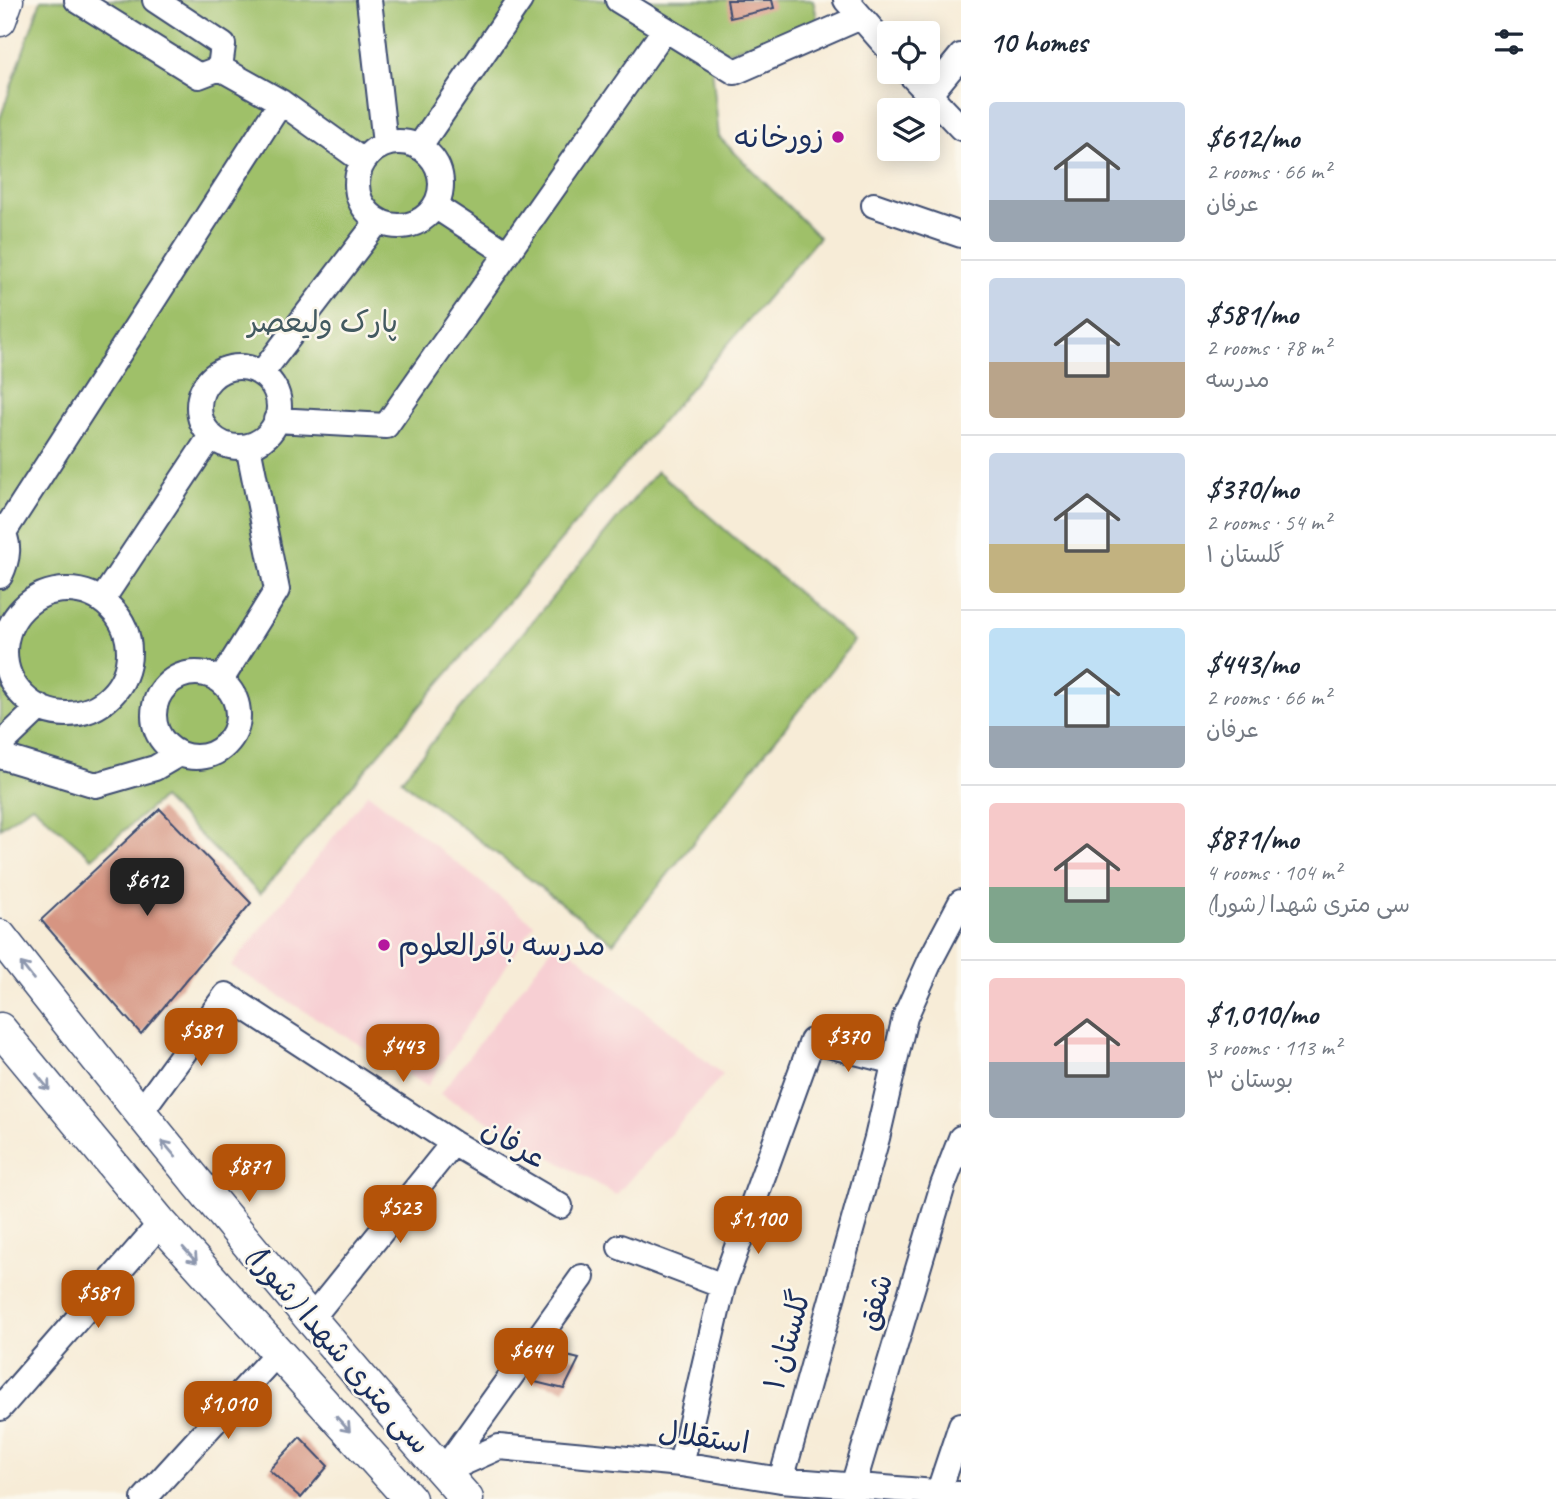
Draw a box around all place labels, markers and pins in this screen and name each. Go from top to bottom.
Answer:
place label: زورخانه [733,118,824,156]
marker: زورخانه [830,129,846,145]
pin: $612 [106,858,188,918]
place label: مدرسه باقرالعلوم [398,926,605,967]
marker: مدرسه باقرالعلوم [376,937,392,953]
pin: $581 [160,1009,242,1068]
pin: $370 [807,1014,889,1074]
pin: $443 [362,1024,444,1084]
pin: $871 [208,1144,290,1204]
pin: $523 [359,1186,441,1245]
pin: $1,100 [701,1196,815,1256]
pin: $581 [57,1270,139,1330]
pin: $644 [490,1328,572,1388]
pin: $1,010 [171,1382,285,1441]

